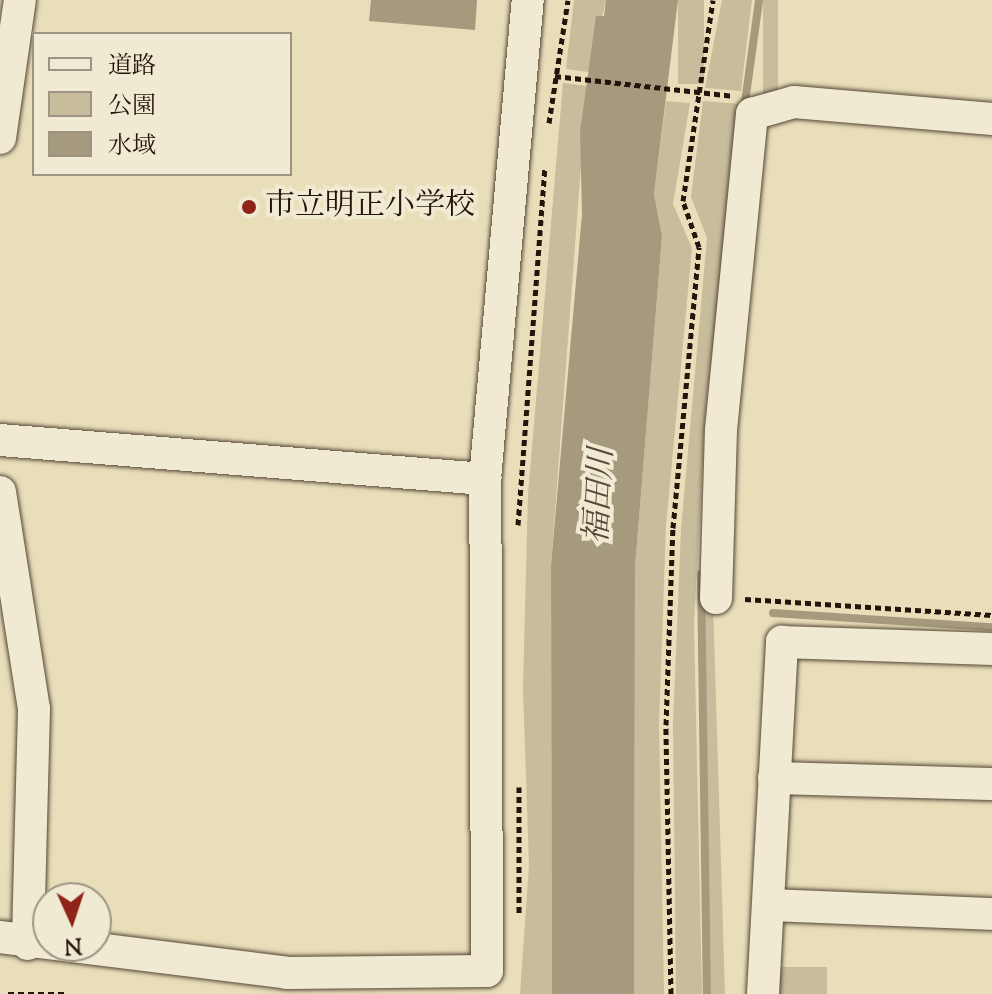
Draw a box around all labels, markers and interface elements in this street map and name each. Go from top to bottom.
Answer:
legend [32,32,292,176]
text: 道路 [108,50,156,84]
text: 公園 [108,90,156,124]
text: 水域 [108,130,156,164]
place label: 市立明正小学校 [265,189,475,225]
marker: 市立明正小学校 [240,198,258,216]
water label: 福田川 [579,447,623,545]
north arrow [32,882,112,962]
text: N [64,928,83,960]

